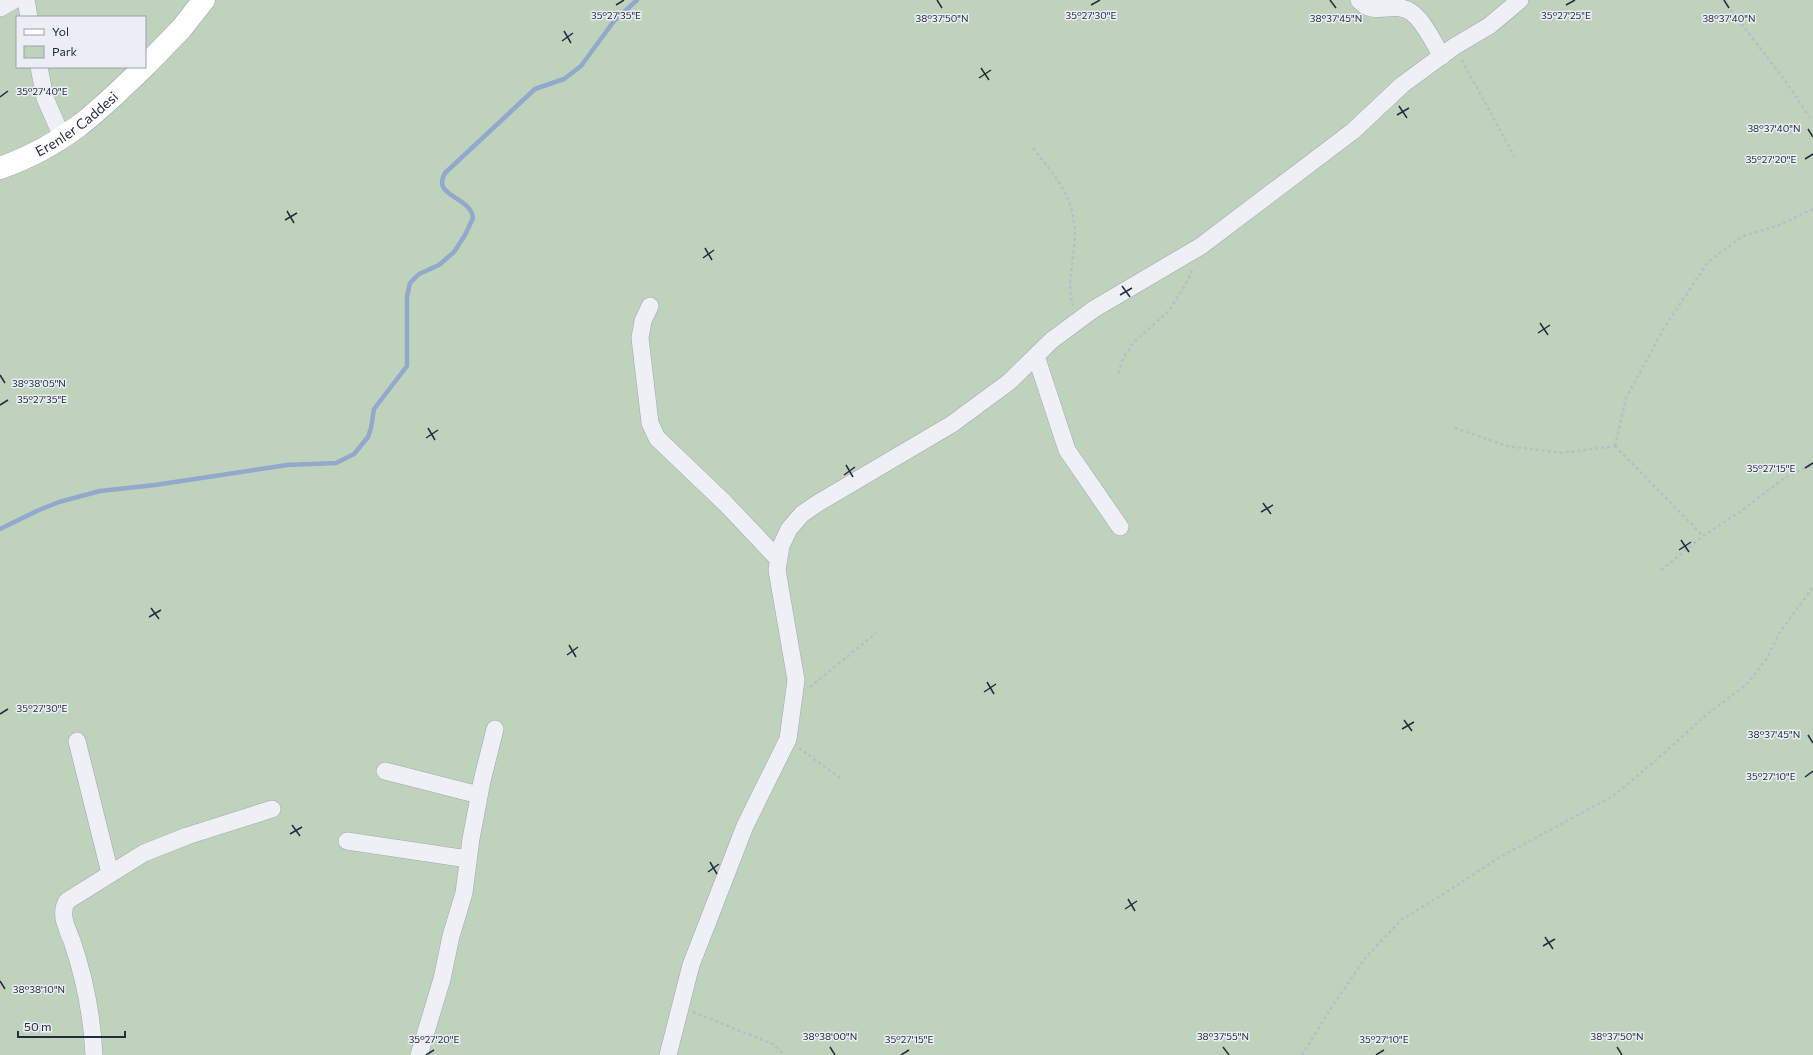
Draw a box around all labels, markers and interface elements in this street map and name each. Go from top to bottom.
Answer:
text: 35°27'35"E [591,9,641,21]
text: 35°27'30"E [1066,9,1116,21]
text: 35°27'25"E [1541,9,1591,21]
text: 38°37'50"N [916,12,968,24]
text: 38°37'45"N [1310,12,1362,24]
text: 38°37'40"N [1702,12,1756,24]
legend [16,16,146,68]
text: Yol [52,24,69,38]
text: Park [52,44,78,58]
text: 35°27'40"E [16,85,68,97]
street label: Erenler Caddesi [32,88,121,160]
text: 38°37'40"N [1747,122,1801,134]
text: 35°27'20"E [1746,153,1796,165]
text: 38°38'05"N [12,377,66,389]
text: 35°27'35"E [17,393,67,405]
text: 35°27'15"E [1747,462,1795,474]
text: 35°27'30"E [17,702,67,714]
text: 38°37'45"N [1748,728,1800,740]
text: 35°27'10"E [1746,770,1796,782]
text: 38°38'10"N [13,983,65,995]
scale bar [18,1013,125,1039]
text: 50 m [24,1019,52,1033]
text: 38°38'00"N [803,1030,857,1042]
text: 38°37'55"N [1197,1030,1249,1042]
text: 38°37'50"N [1591,1030,1643,1042]
text: 35°27'20"E [409,1033,459,1045]
text: 35°27'15"E [885,1033,933,1045]
text: 35°27'10"E [1359,1033,1409,1045]

